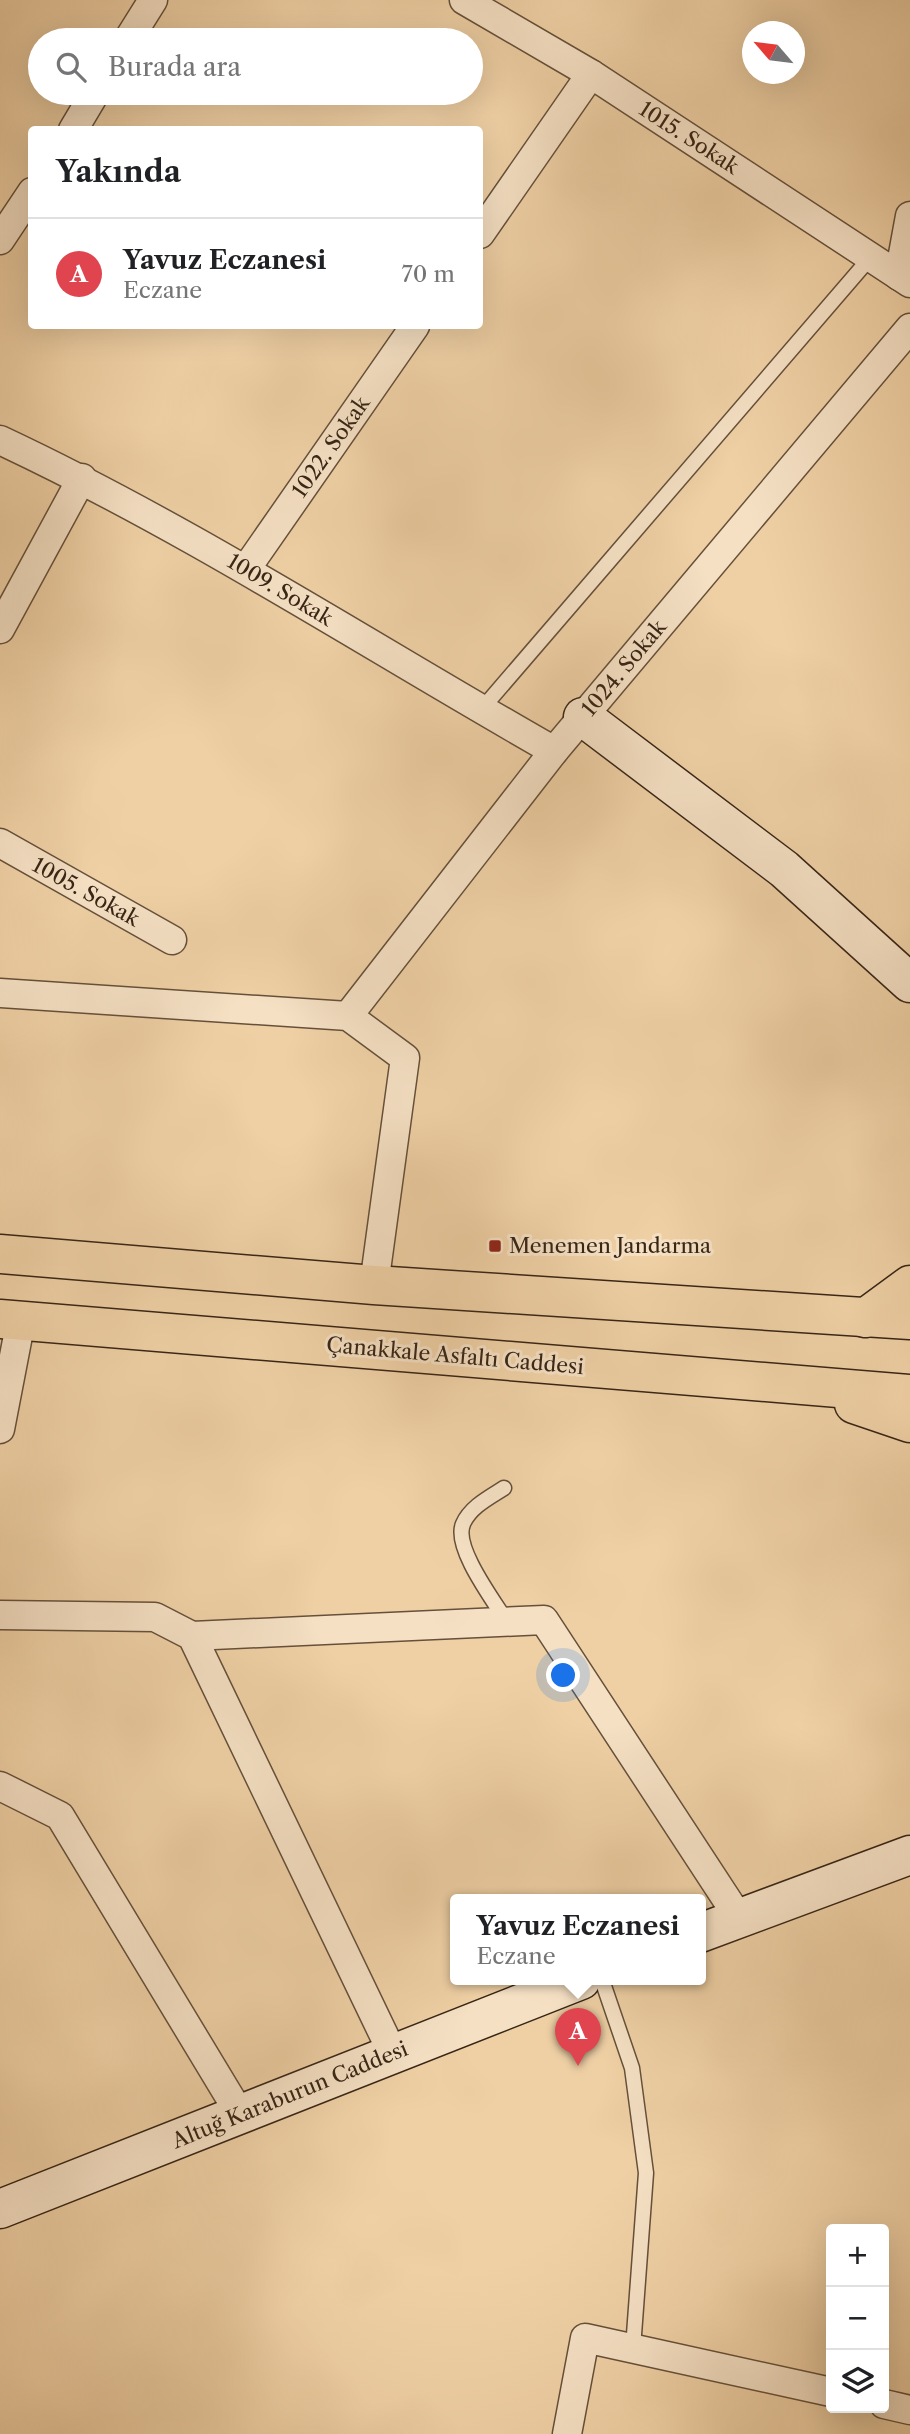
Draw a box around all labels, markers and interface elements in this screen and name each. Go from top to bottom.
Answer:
north arrow [742,21,805,84]
search box [28,28,483,105]
icon: search [52,48,90,86]
text: Burada ara [108,51,241,83]
street label: 1015. Sokak [635,96,745,180]
text: Yakında [56,153,181,190]
text: Yavuz Eczanesi [123,244,326,276]
text: A [70,260,88,288]
text: 70 m [402,260,455,288]
text: Eczane [123,276,202,304]
street label: 1022. Sokak [287,391,375,502]
street label: 1009. Sokak [223,548,338,631]
street label: 1024. Sokak [576,614,672,721]
street label: 1005. Sokak [28,852,145,932]
place label: Menemen Jandarma [509,1233,712,1258]
marker: Menemen Jandarma [487,1238,503,1254]
street label: Çanakkale Asfaltı Caddesi [325,1332,585,1379]
your location [546,1658,580,1692]
popup [450,1894,706,1985]
text: Yavuz Eczanesi [476,1910,680,1942]
text: Eczane [476,1942,556,1970]
pin: A [555,2008,601,2066]
street label: Altuğ Karaburun Caddesi [167,2036,411,2154]
map controls [826,2224,889,2413]
button: + [826,2224,889,2287]
button: − [826,2287,889,2350]
button: layers [826,2350,889,2413]

